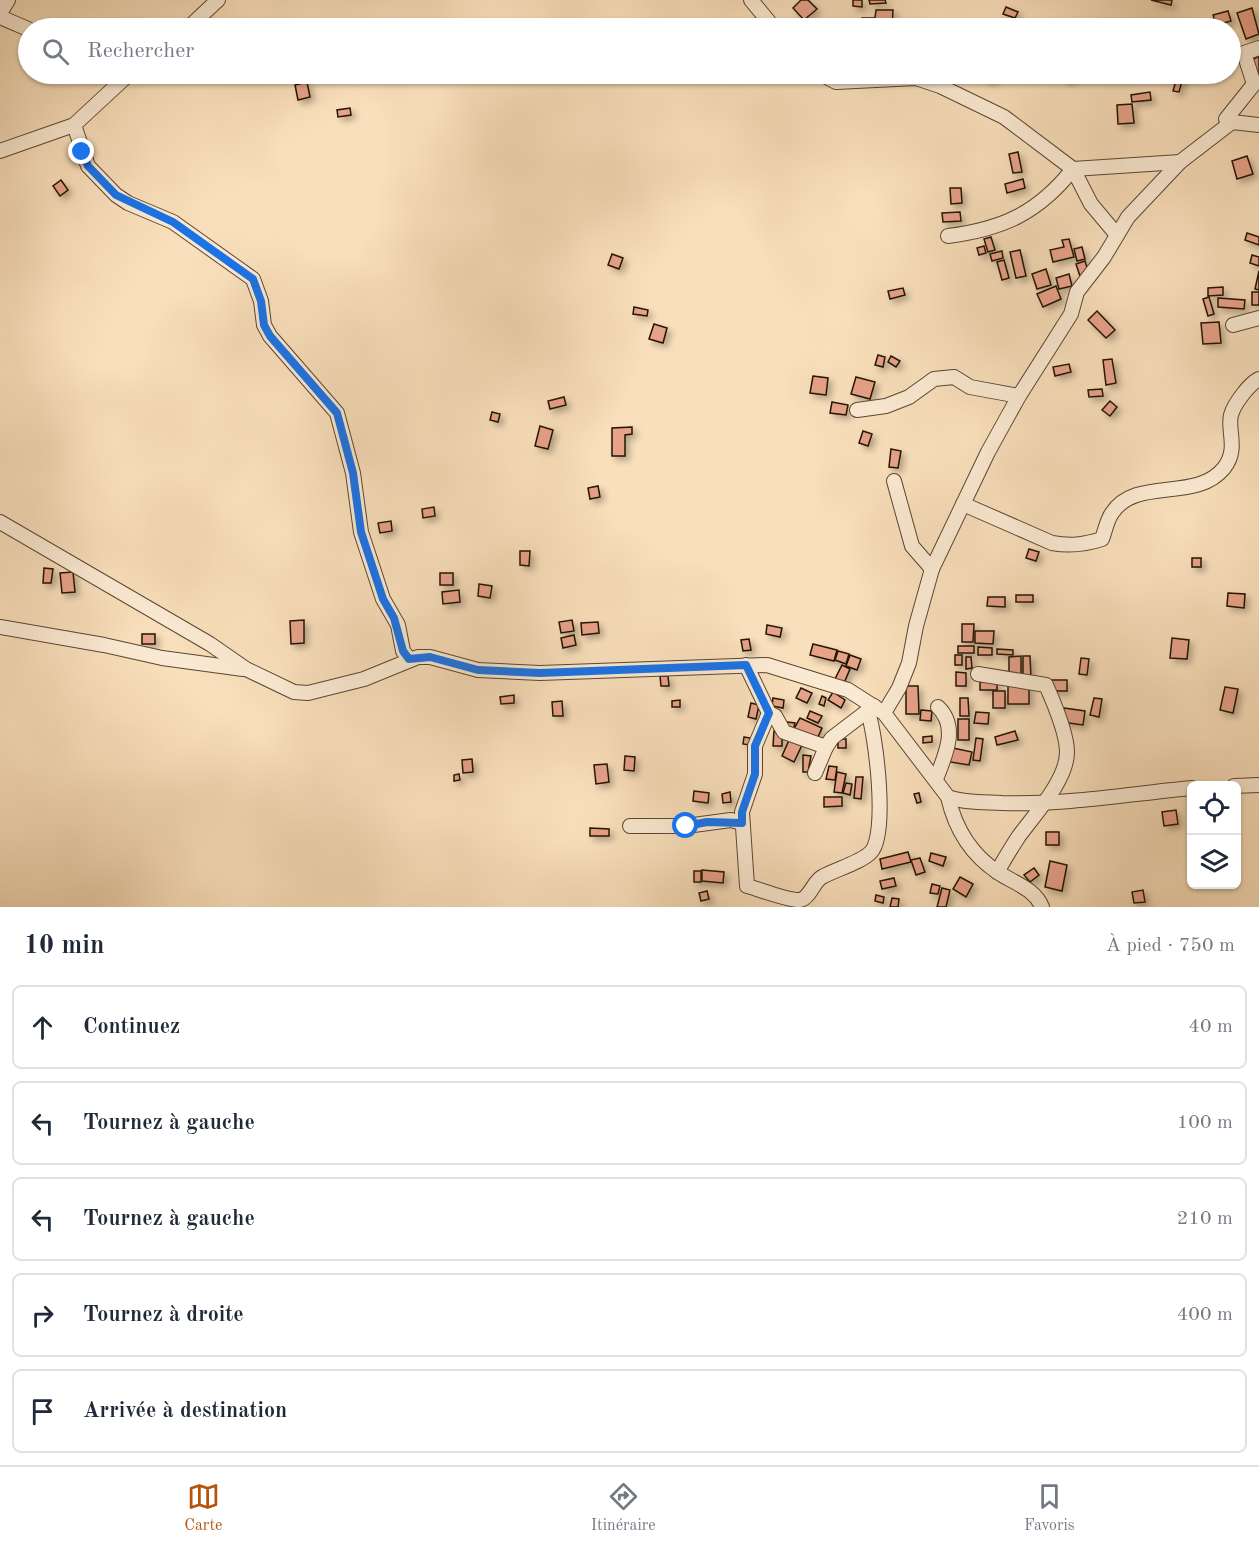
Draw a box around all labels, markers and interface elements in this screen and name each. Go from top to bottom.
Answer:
search box [18,18,1241,84]
icon: search [39,35,72,68]
text: Rechercher [87,40,194,62]
route end [68,138,94,164]
map controls [1187,781,1241,889]
button: locate [1187,781,1241,835]
route start [672,812,698,838]
button: layers [1187,835,1241,889]
text: 10 min [24,933,104,959]
text: À pied · 750 m [1106,936,1235,956]
icon: ahead [26,1011,59,1044]
text: Continuez [83,1016,180,1038]
text: 40 m [1188,1017,1233,1037]
icon: left [26,1107,59,1140]
text: Tournez à gauche [83,1112,255,1134]
text: 100 m [1177,1113,1233,1133]
icon: left [26,1203,59,1236]
text: Tournez à gauche [83,1208,255,1230]
text: 210 m [1177,1209,1233,1229]
icon: right [26,1299,59,1332]
text: Tournez à droite [83,1304,244,1326]
text: 400 m [1177,1305,1233,1325]
icon: arrive [26,1395,59,1428]
text: Arrivée à destination [83,1400,287,1422]
tab: Carte [184,1480,222,1536]
tab: Itinéraire [591,1480,656,1536]
tab: Favoris [1024,1480,1075,1536]

